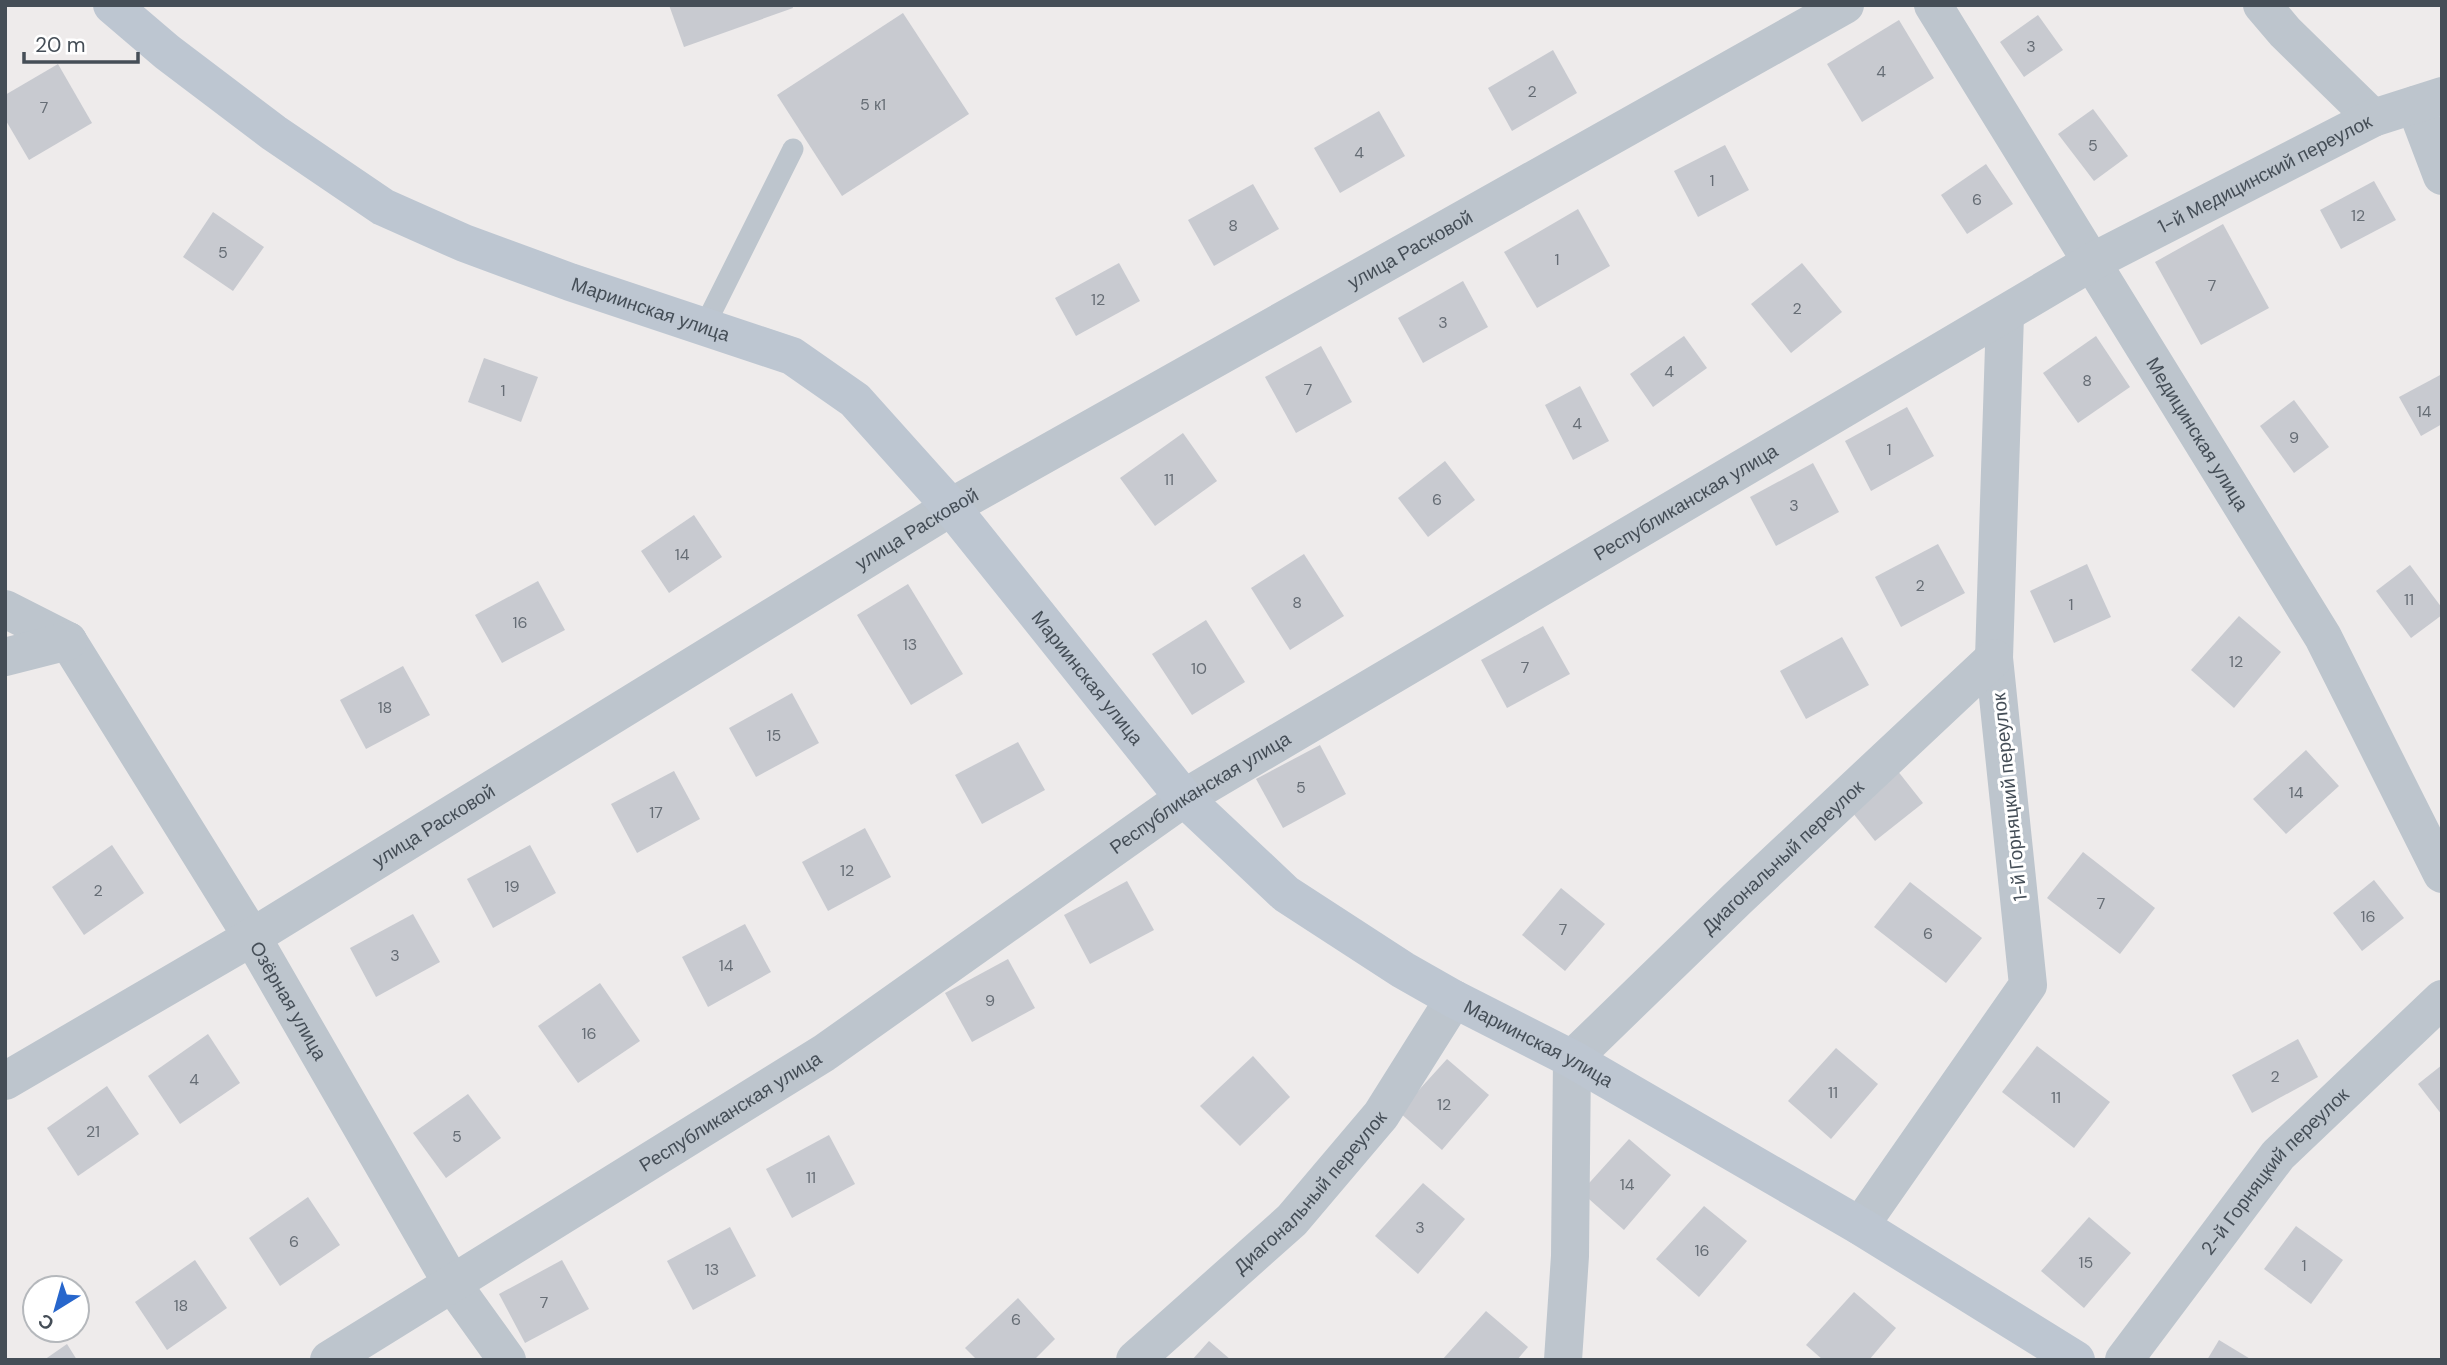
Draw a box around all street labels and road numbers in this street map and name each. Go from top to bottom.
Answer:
street label: 1-й Медицинский переулок [2154,108,2377,239]
street label: улица Расковой [1343,205,1477,295]
street label: Мариинская улица [568,271,733,348]
street label: Медицинская улица [2140,353,2254,516]
street label: Республиканская улица [1589,438,1783,567]
street label: улица Расковой [851,482,983,576]
street label: Мариинская улица [1026,606,1149,751]
street label: 1-й Горняцкий переулок [1986,691,2033,902]
street label: Республиканская улица [1105,726,1295,860]
street label: Диагональный переулок [1696,774,1870,940]
street label: улица Расковой [368,779,500,873]
street label: Озёрная улица [244,937,333,1065]
street label: Мариинская улица [1459,994,1618,1093]
street label: Республиканская улица [635,1045,827,1178]
street label: 2-й Горняцкий переулок [2195,1082,2355,1260]
street label: Диагональный переулок [1228,1105,1393,1279]

